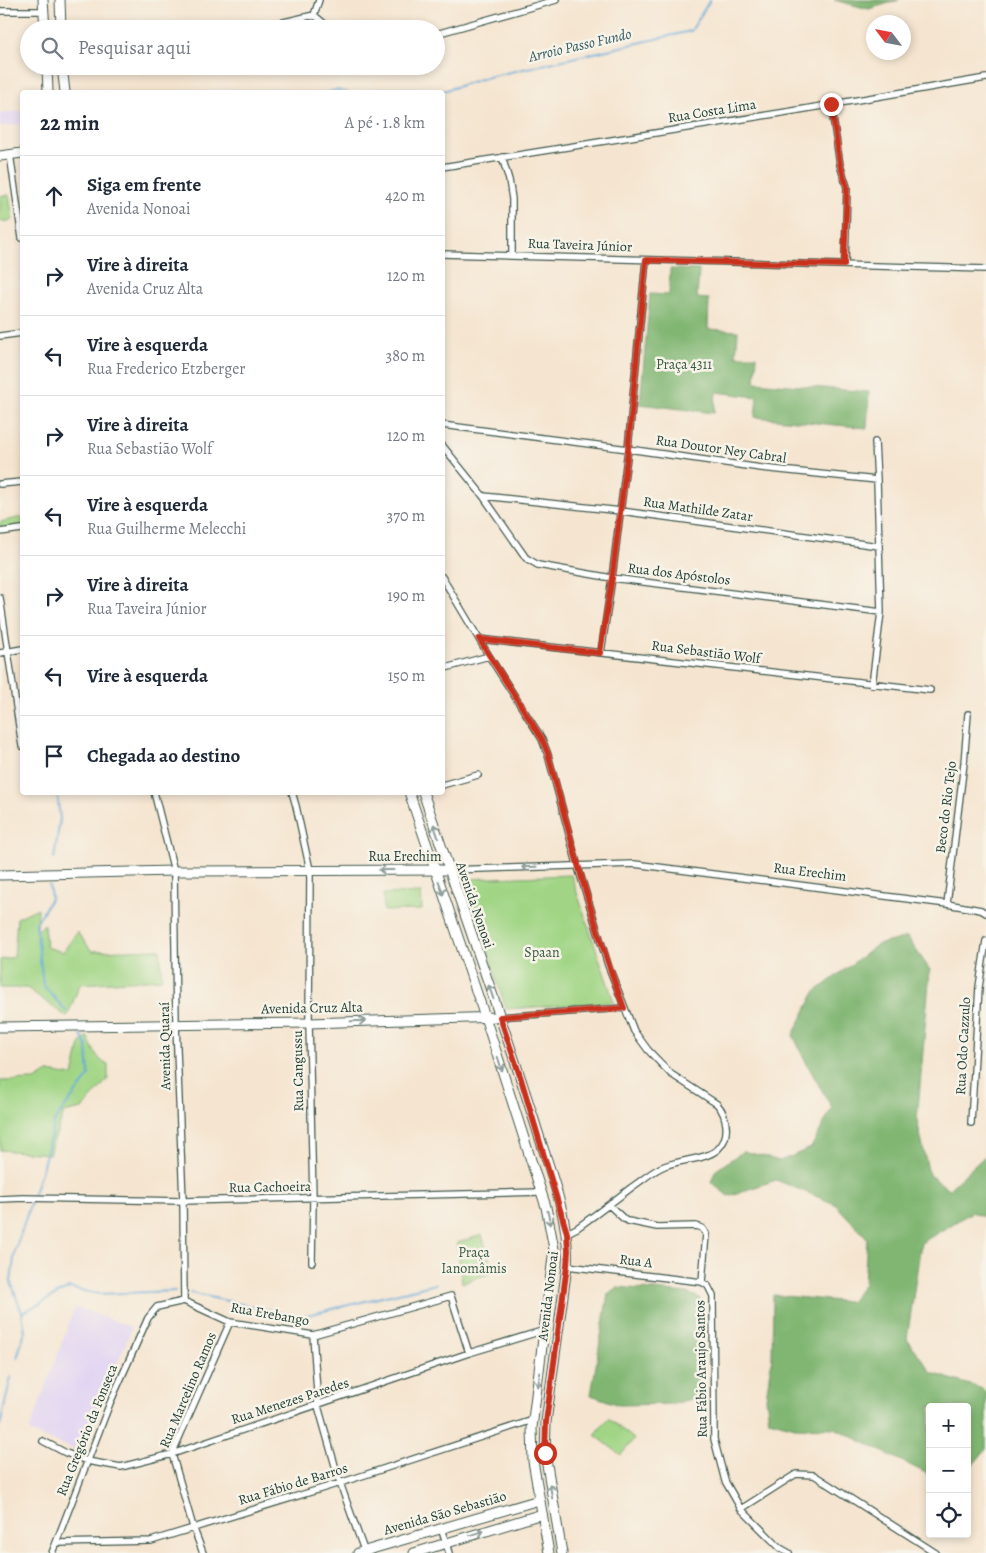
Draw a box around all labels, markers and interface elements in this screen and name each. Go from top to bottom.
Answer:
north arrow [866,15,911,60]
search box [20,20,445,75]
water label: Arroio Passo Fundo [526,23,633,67]
icon: search [38,34,66,62]
text: Pesquisar aqui [78,35,191,61]
route end [820,93,843,116]
street label: Rua Costa Lima [666,95,758,127]
text: 22 min [40,109,99,137]
text: A pé · 1.8 km [345,112,425,134]
text: Siga em frente [87,172,201,198]
icon: ahead [40,182,68,210]
text: 420 m [385,185,425,207]
text: Avenida Nonoai [87,198,190,220]
street label: Rua Taveira Júnior [527,234,633,256]
text: Vire à direita [87,252,189,278]
icon: right [40,262,68,290]
text: 120 m [387,265,425,287]
text: Avenida Cruz Alta [87,278,203,300]
text: Vire à esquerda [87,332,208,358]
icon: left [40,342,68,370]
text: 380 m [386,345,425,367]
park label: Praça 4311 [656,355,712,374]
text: Rua Frederico Etzberger [87,358,246,380]
text: Vire à direita [87,412,189,438]
icon: right [40,422,68,450]
text: 120 m [387,425,425,447]
street label: Rua Doutor Ney Cabral [654,430,788,468]
text: Rua Sebastião Wolf [87,438,212,460]
text: Vire à esquerda [87,492,208,518]
street label: Rua Mathilde Zatar [642,492,755,526]
icon: left [40,502,68,530]
text: 370 m [387,505,425,527]
text: Rua Guilherme Melecchi [87,518,246,540]
street label: Rua dos Apóstolos [627,558,731,590]
text: Vire à direita [87,572,189,598]
icon: right [40,582,68,610]
text: 190 m [387,585,425,607]
text: Rua Taveira Júnior [87,598,207,620]
street label: Rua Sebastião Wolf [650,636,764,668]
icon: left [40,662,68,690]
text: Vire à esquerda [87,663,208,689]
text: 150 m [388,665,425,687]
icon: arrive [40,742,68,770]
text: Chegada ao destino [87,743,240,769]
street label: Beco do Rio Tejo [931,760,961,854]
one-way arrow [431,824,440,839]
street label: Rua Erechim [368,847,442,866]
street label: Avenida Nonoai [451,858,499,951]
street label: Rua Erechim [772,858,848,886]
one-way arrow [521,862,537,871]
one-way arrow [378,865,394,875]
one-way arrow [437,880,446,896]
park label: Spaan [524,943,560,962]
one-way arrow [486,985,495,1001]
street label: Rua Odo Cazzulo [951,997,975,1095]
street label: Avenida Cruz Alta [260,998,363,1018]
street label: Avenida Quaraí [155,1002,175,1091]
one-way arrow [350,1017,366,1026]
street label: Rua Cangussu [288,1030,308,1112]
one-way arrow [495,1055,505,1071]
street label: Rua Cachoeira [229,1177,312,1197]
one-way arrow [545,1210,554,1226]
park label: Praça Ianomâmis [441,1243,507,1278]
street label: Avenida Nonoai [533,1250,563,1343]
street label: Rua A [618,1250,654,1273]
street label: Rua Erebango [229,1298,311,1330]
street label: Rua Fábio Araujo Santos [690,1300,712,1438]
street label: Rua Marcelino Ramos [155,1329,221,1451]
street label: Rua Gregório da Fonseca [52,1361,122,1499]
one-way arrow [533,1371,543,1387]
street label: Rua Menezes Paredes [229,1373,351,1429]
map controls [926,1403,971,1538]
button: + [926,1403,971,1448]
route start [534,1442,557,1465]
button: − [926,1448,971,1493]
street label: Rua Fábio de Barros [236,1458,350,1510]
one-way arrow [545,1483,555,1499]
street label: Avenida São Sebastião [380,1486,509,1540]
button: locate [926,1493,971,1538]
one-way arrow [468,1528,484,1538]

